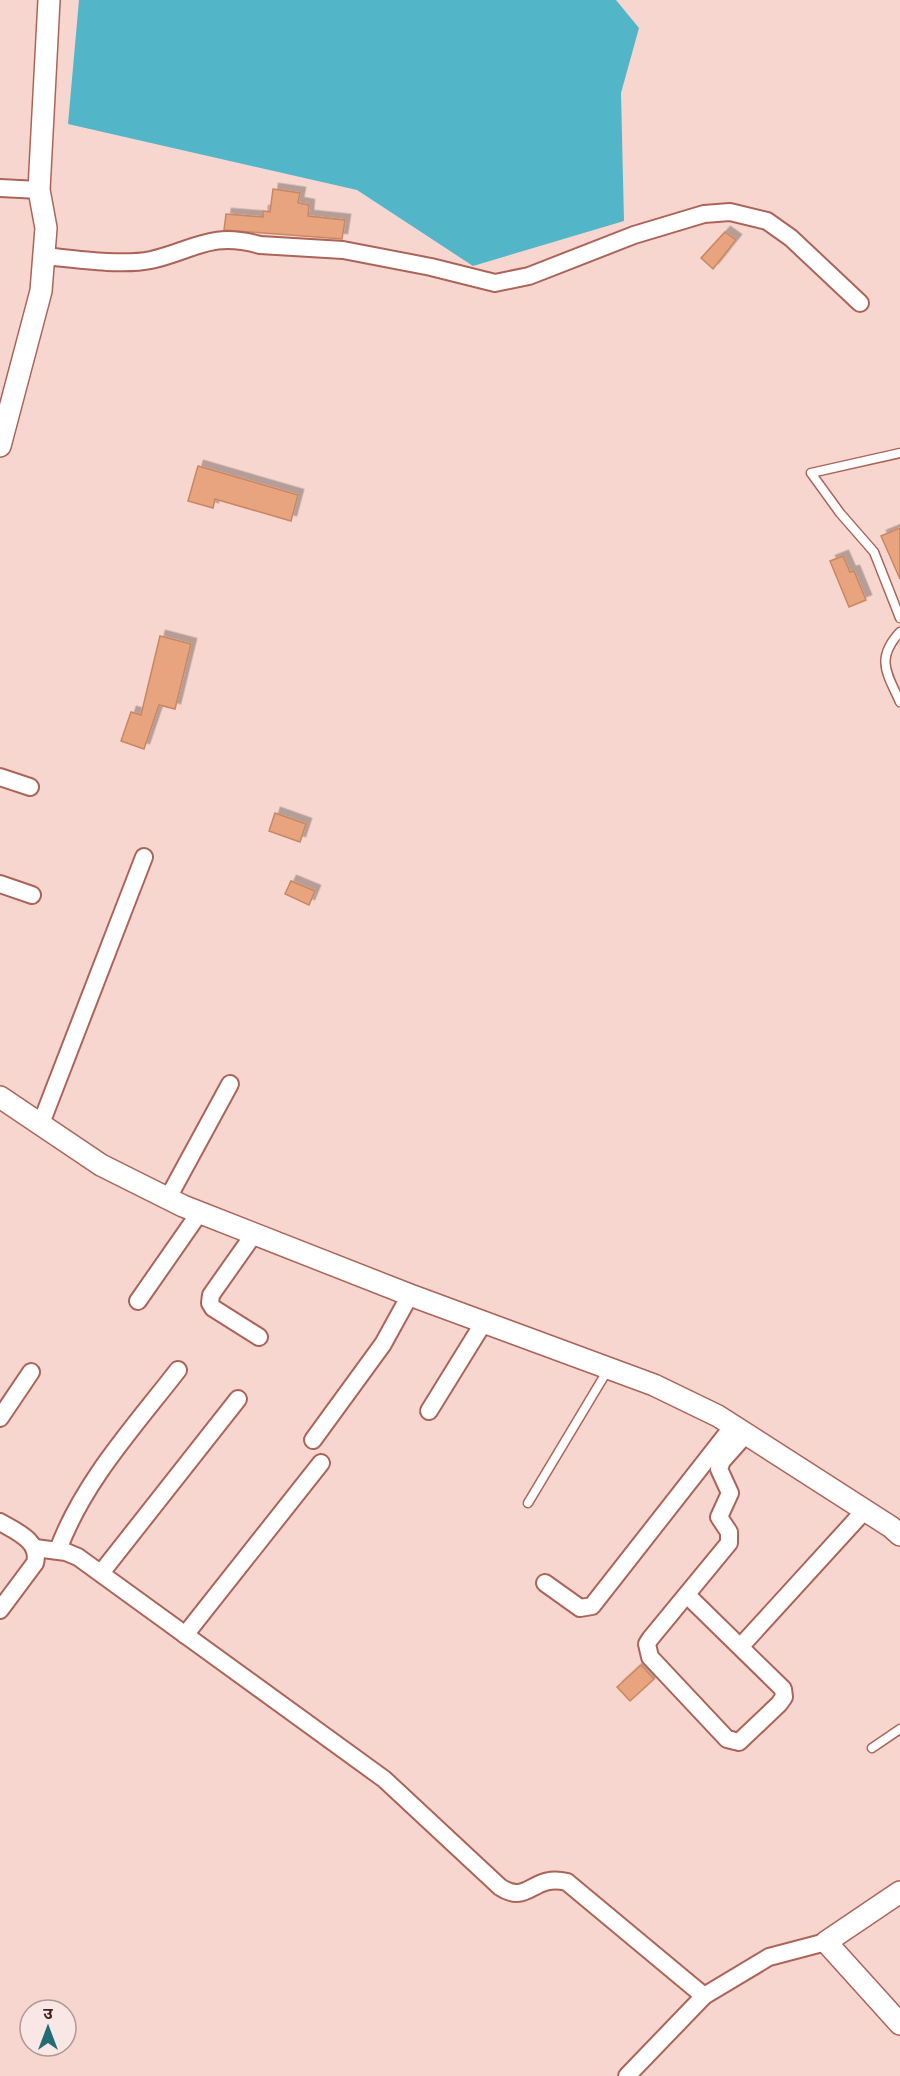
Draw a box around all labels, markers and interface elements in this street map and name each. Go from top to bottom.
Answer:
north arrow [18,1998,78,2058]
text: उ [43,2005,53,2022]

